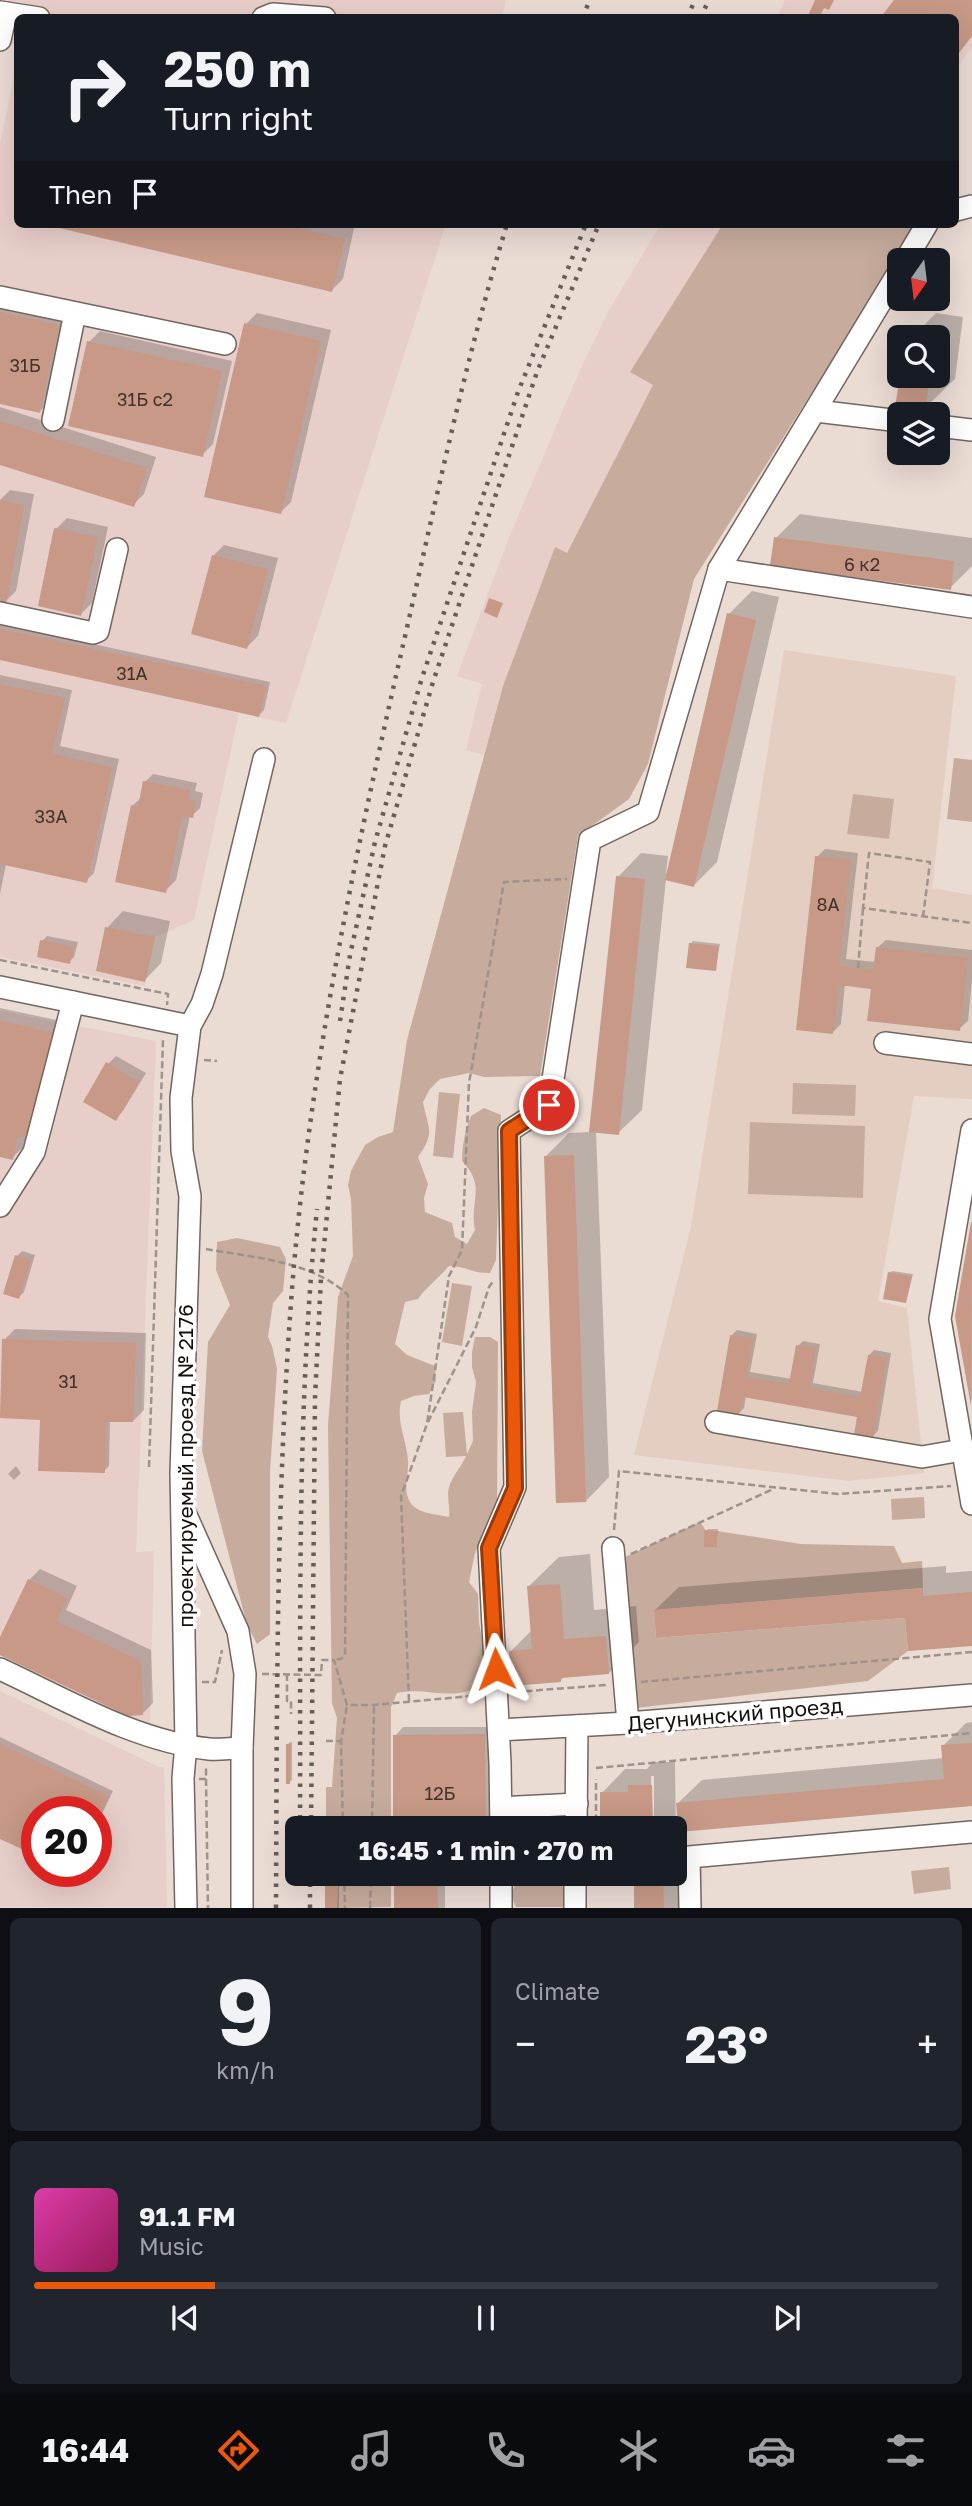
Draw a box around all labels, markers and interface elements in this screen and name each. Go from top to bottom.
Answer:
text: 250 m [164,39,311,98]
icon: right [49,42,140,133]
text: Turn right [164,99,313,137]
icon: arrive [126,175,164,213]
text: Then [49,179,112,210]
north arrow [887,248,950,312]
map controls [887,248,950,465]
button: search [887,325,950,388]
house number: 31Б [9,354,41,376]
house number: 31Б с2 [117,388,173,410]
button: layers [887,402,950,465]
house number: 6 к2 [844,553,880,575]
house number: 31А [116,662,148,684]
house number: 33А [34,805,68,827]
house number: 8А [816,893,840,915]
pin [519,1075,579,1135]
icon: arrive [530,1086,568,1124]
street label: проектируемый проезд № 2176 [172,1304,198,1628]
house number: 31 [58,1370,78,1392]
position arrow [459,1632,533,1706]
street label: Дегунинский проезд [626,1692,844,1736]
house number: 12Б [424,1782,456,1804]
speed limit sign: 20 [21,1796,112,1887]
text: 16:45 · 1 min · 270 m [359,1835,613,1866]
text: 9 [217,1956,274,2065]
text: Climate [515,1977,600,2005]
text: 23° [685,2012,768,2074]
text: − [515,2021,536,2066]
text: + [917,2021,938,2066]
text: km/h [216,2056,275,2084]
text: 91.1 FM [139,2201,236,2232]
text: Music [139,2232,204,2260]
icon: previous [166,2299,204,2337]
icon: pause [467,2299,505,2337]
icon: next [768,2299,806,2337]
icon: directions [214,2426,263,2475]
icon: music [347,2426,396,2475]
icon: phone [481,2426,530,2475]
icon: climate [614,2426,663,2475]
icon: car [747,2426,796,2475]
icon: filters [881,2426,930,2475]
text: 16:44 [42,2431,129,2469]

